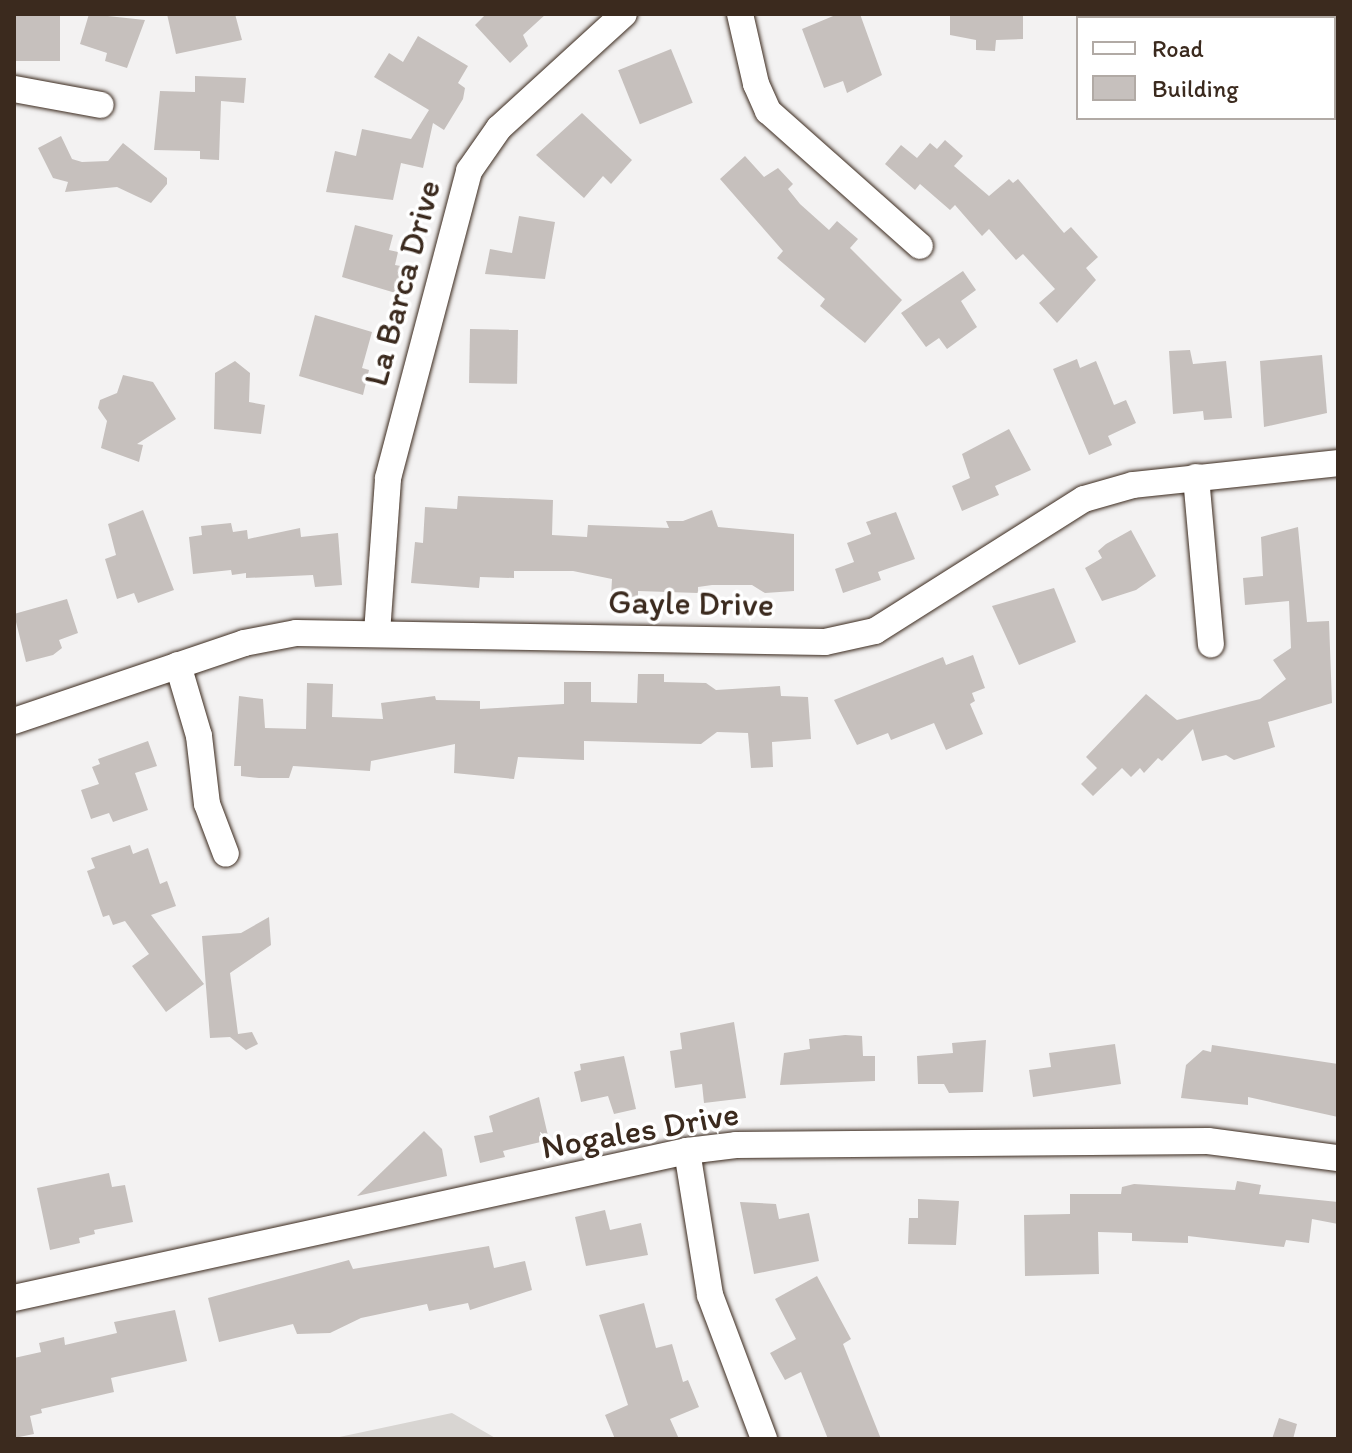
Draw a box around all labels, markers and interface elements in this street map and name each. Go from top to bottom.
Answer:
legend [1076,16,1336,120]
text: Road [1152,34,1204,63]
text: Building [1152,74,1239,103]
street label: La Barca Drive [355,175,449,391]
street label: Gayle Drive [607,581,775,625]
street label: Nogales Drive [538,1093,742,1167]

